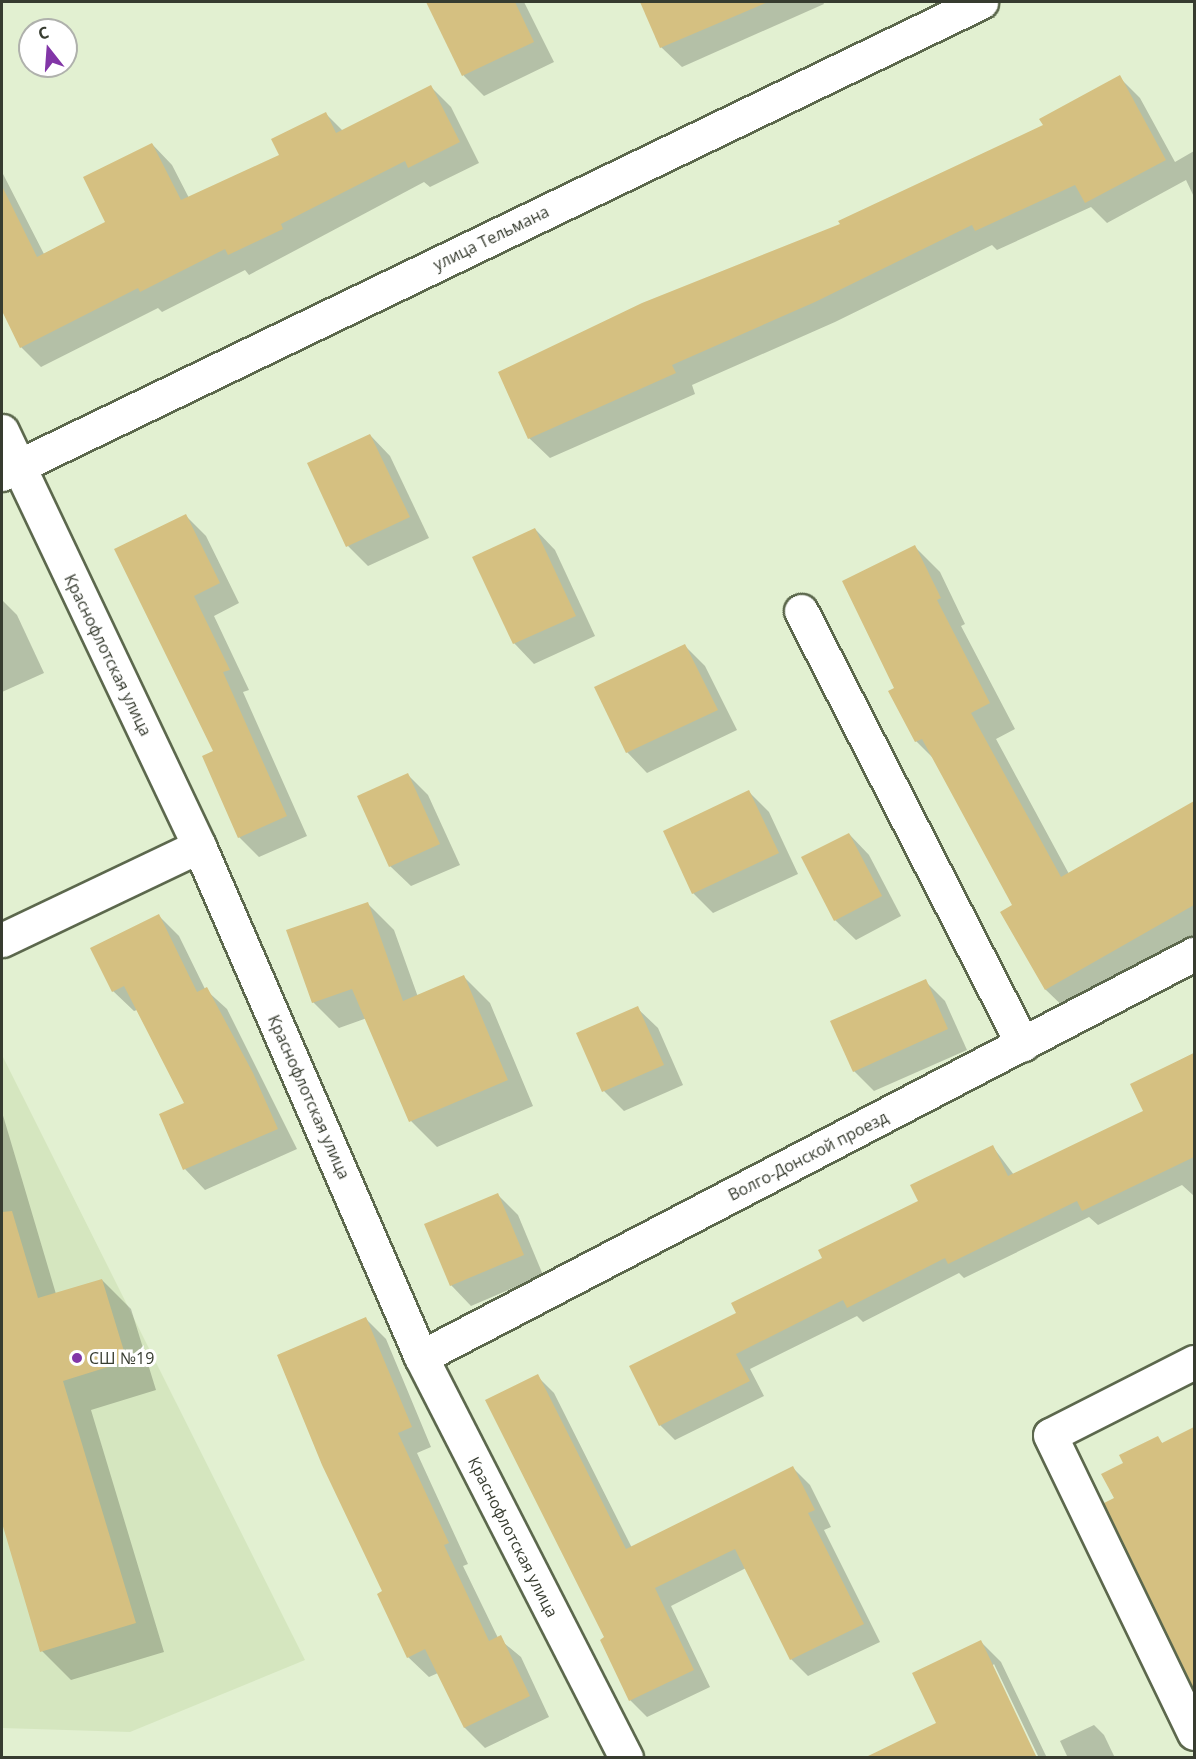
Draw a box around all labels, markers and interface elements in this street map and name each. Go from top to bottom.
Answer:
north arrow [18,18,78,78]
text: С [35,21,51,45]
street label: улица Тельмана [430,202,552,274]
street label: Краснофлотская улица [60,571,156,739]
street label: Краснофлотская улица [264,1012,354,1182]
street label: Волго-Донской проезд [725,1107,891,1205]
place label: СШ №19 [89,1348,154,1368]
marker: СШ №19 [70,1351,84,1365]
street label: Краснофлотская улица [464,1453,562,1621]

